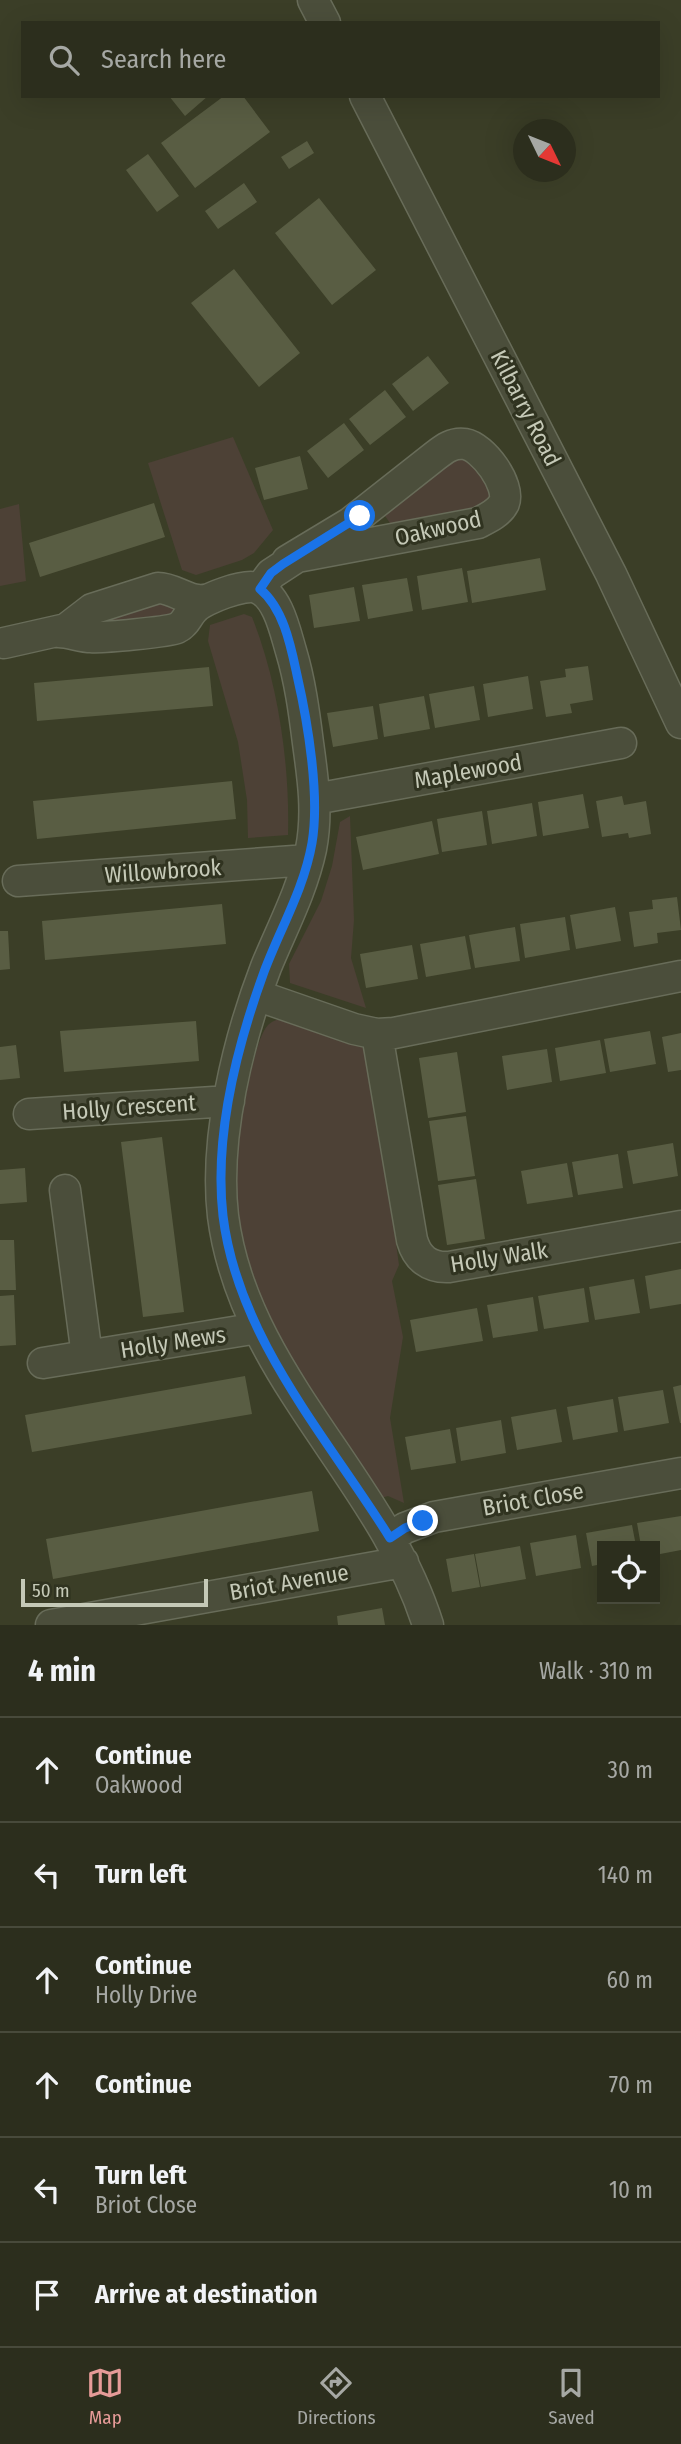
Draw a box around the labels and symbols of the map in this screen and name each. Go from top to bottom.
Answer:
north arrow [513,119,576,182]
street label: Kilbarry Road [485,345,567,471]
route start [344,500,375,531]
street label: Oakwood [392,504,484,552]
street label: Maplewood [412,748,524,794]
street label: Willowbrook [104,853,222,889]
street label: Holly Crescent [61,1088,197,1126]
street label: Holly Walk [448,1235,550,1278]
street label: Holly Mews [118,1320,228,1364]
street label: Briot Close [480,1476,586,1522]
route end [407,1505,438,1536]
street label: Briot Avenue [227,1558,351,1606]
scale bar [21,1576,208,1608]

